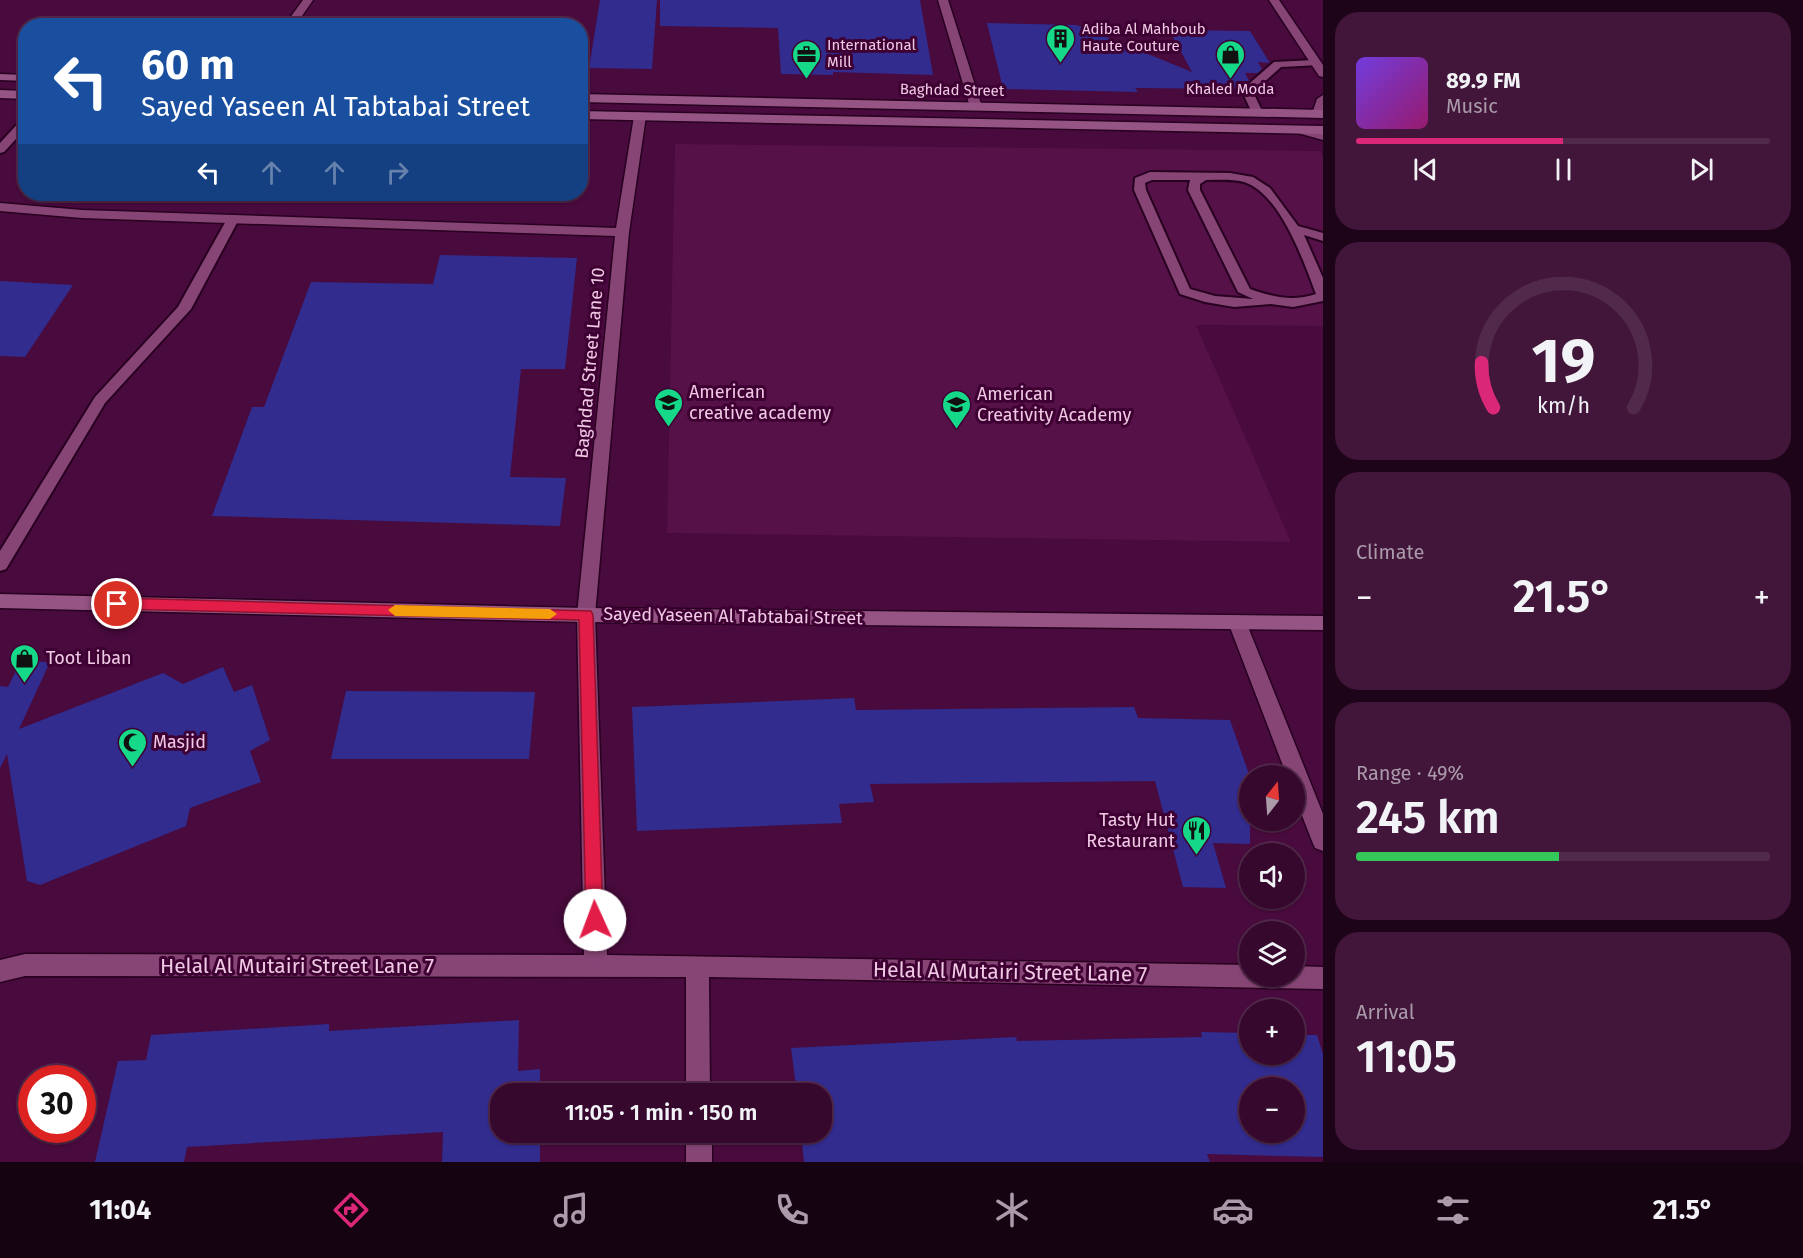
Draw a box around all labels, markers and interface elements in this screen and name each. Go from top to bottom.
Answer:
place label: Adiba Al Mahboub Haute Couture [1082,20,1206,55]
building icon: Adiba Al Mahboub Haute Couture [1045,22,1077,64]
place label: International Mill [827,36,917,71]
office icon: International Mill [790,38,822,80]
shop icon: Khaled Moda [1214,38,1246,80]
text: 60 m [141,40,235,90]
icon: left [42,42,120,120]
text: 89.9 FM [1446,67,1521,94]
street label: Baghdad Street [900,80,1005,100]
place label: Khaled Moda [1186,80,1274,98]
text: Sayed Yaseen Al Tabtabai Street [141,91,530,123]
text: Music [1446,94,1498,118]
icon: previous [1409,153,1442,186]
icon: pause [1547,153,1580,186]
icon: next [1685,153,1718,186]
icon: left [192,156,225,189]
icon: ahead [255,156,288,189]
icon: ahead [318,156,351,189]
icon: right [381,156,414,189]
street label: Baghdad Street Lane 10 [571,267,609,459]
text: 19 [1531,324,1595,399]
place label: American creative academy [689,381,831,424]
place label: American Creativity Academy [977,383,1132,426]
school or university icon: American creative academy [652,386,684,428]
school or university icon: American Creativity Academy [940,388,972,430]
text: km/h [1536,393,1590,419]
text: Climate [1356,540,1424,564]
text: 21.5° [1513,570,1613,624]
pin [91,578,142,629]
text: − [1356,578,1373,618]
text: + [1754,578,1770,618]
icon: arrive [100,587,133,620]
street label: Sayed Yaseen Al Tabtabai Street [603,603,863,629]
shop icon: Toot Liban [9,642,41,684]
place label: Toot Liban [46,647,132,669]
mosque icon: Masjid [116,726,148,768]
place label: Masjid [153,731,206,753]
text: Range · 49% [1356,761,1464,785]
north arrow [1239,765,1305,831]
map controls [1239,765,1305,1143]
text: 245 km [1356,791,1500,845]
place label: Tasty Hut Restaurant [1086,809,1176,852]
restaurant icon: Tasty Hut Restaurant [1180,814,1212,856]
button: sound [1239,843,1305,909]
position arrow [563,888,627,952]
button: layers [1239,921,1305,987]
street label: Helal Al Mutairi Street Lane 7 [160,953,434,979]
street label: Helal Al Mutairi Street Lane 7 [873,957,1147,987]
button: + [1239,999,1305,1065]
text: Arrival [1356,1000,1415,1024]
text: 11:05 [1356,1030,1457,1084]
speed limit sign: 30 [18,1065,96,1143]
button: − [1239,1077,1305,1143]
text: 11:05 · 1 min · 150 m [565,1099,757,1126]
icon: directions [330,1189,372,1231]
icon: music [550,1189,592,1231]
icon: phone [771,1189,813,1231]
icon: climate [991,1189,1033,1231]
icon: car [1212,1189,1254,1231]
icon: filters [1432,1189,1474,1231]
text: 11:04 [89,1194,151,1226]
text: 21.5° [1653,1194,1714,1226]

